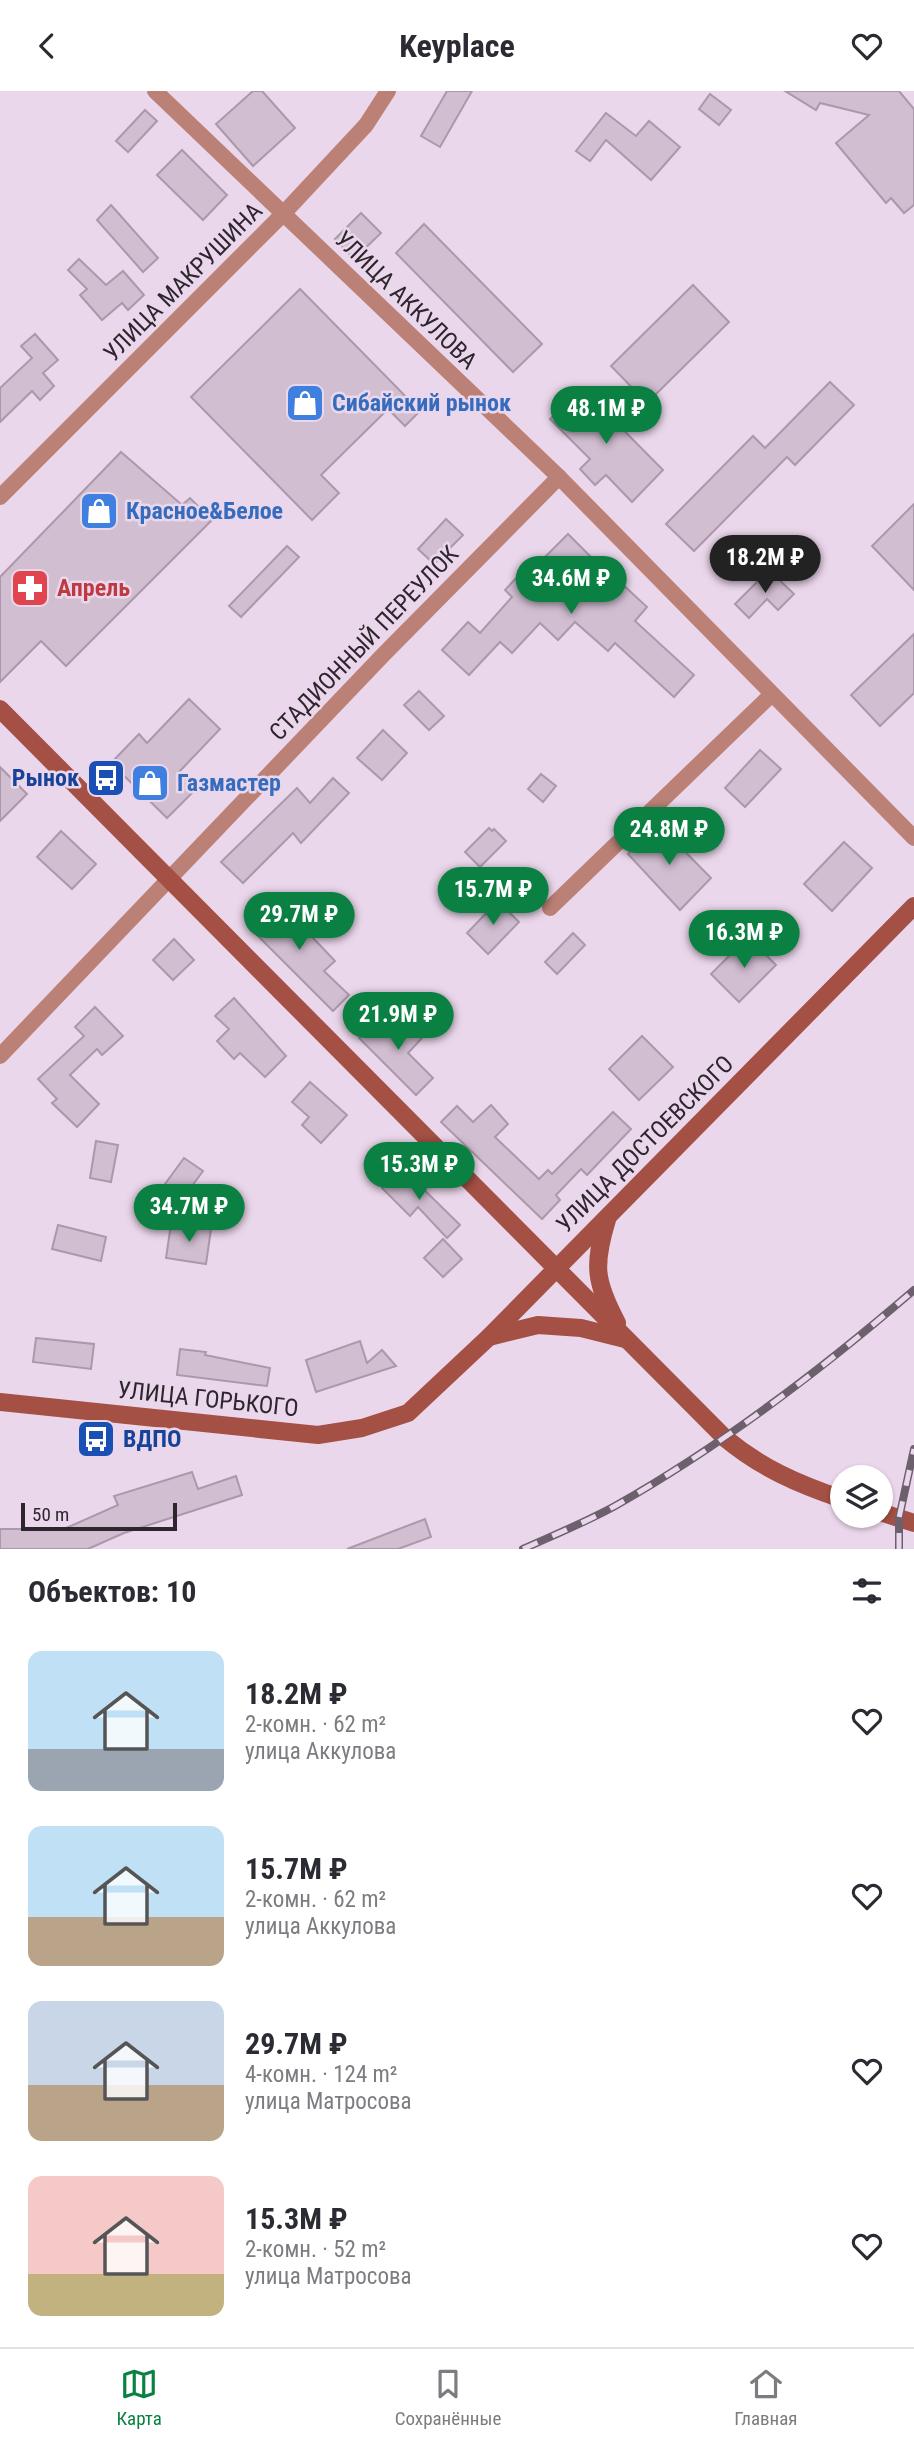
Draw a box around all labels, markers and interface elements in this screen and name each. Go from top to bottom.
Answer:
icon: back [28,27,66,65]
text: Keyplace [399,27,515,65]
icon: heart [848,27,886,65]
street label: УЛИЦА МАКРУШИНА [98,197,268,367]
street label: УЛИЦА АККУЛОВА [329,225,483,375]
shop icon: Сибайский рынок [284,382,326,424]
pin: 48.1M ₽ [541,387,671,446]
place label: Сибайский рынок [332,389,511,417]
text: 48.1M ₽ [567,395,645,422]
shop icon: Красное&Белое [78,490,120,532]
place label: Красное&Белое [126,497,283,525]
pin: 18.2M ₽ [700,535,830,595]
street label: СТАДИОННЫЙ ПЕРЕУЛОК [264,540,465,746]
text: 18.2M ₽ [726,544,804,571]
pin: 34.6M ₽ [506,557,636,616]
text: 34.6M ₽ [532,565,610,592]
pharmacy icon: Апрель [9,567,51,609]
place label: Апрель [57,574,130,602]
bus stop icon: Рынок [85,757,127,799]
shop icon: Газмастер [129,762,171,804]
place label: Рынок [12,764,79,792]
place label: Газмастер [177,769,281,797]
pin: 24.8M ₽ [604,807,734,867]
text: 24.8M ₽ [630,816,708,843]
pin: 15.7M ₽ [428,867,558,927]
text: 15.7M ₽ [454,876,532,903]
pin: 29.7M ₽ [234,893,364,952]
text: 29.7M ₽ [260,901,338,928]
pin: 16.3M ₽ [679,911,809,970]
text: 16.3M ₽ [705,919,783,946]
pin: 21.9M ₽ [333,993,463,1052]
text: 21.9M ₽ [359,1001,437,1028]
street label: УЛИЦА ДОСТОЕВСКОГО [551,1050,739,1238]
pin: 15.3M ₽ [354,1143,484,1202]
text: 15.3M ₽ [380,1151,458,1178]
pin: 34.7M ₽ [124,1185,254,1244]
text: 34.7M ₽ [150,1193,228,1220]
street label: УЛИЦА ГОРЬКОГО [116,1376,300,1422]
bus stop icon: ВДПО [75,1418,117,1460]
place label: ВДПО [123,1425,181,1453]
map controls [830,1465,893,1528]
button: layers [830,1465,893,1528]
scale bar [21,1500,177,1532]
text: 50 m [32,1503,69,1526]
icon: filters [848,1572,886,1610]
text: Объектов: 10 [28,1574,196,1609]
text: 18.2M ₽ [245,1676,348,1711]
icon: home [84,1679,168,1763]
icon: heart [848,1702,886,1740]
text: 2-комн. · 62 m² [245,1711,386,1738]
text: улица Аккулова [245,1738,396,1765]
text: 15.7M ₽ [245,1851,348,1886]
icon: home [84,1854,168,1938]
icon: heart [848,1877,886,1915]
text: 2-комн. · 62 m² [245,1886,386,1913]
text: улица Аккулова [245,1913,396,1940]
text: 29.7M ₽ [245,2026,348,2061]
icon: home [84,2029,168,2113]
icon: heart [848,2052,886,2090]
text: 4-комн. · 124 m² [245,2061,397,2088]
text: улица Матросова [245,2088,412,2115]
text: 15.3M ₽ [245,2201,348,2236]
icon: home [84,2204,168,2288]
icon: heart [848,2227,886,2265]
text: 2-комн. · 52 m² [245,2236,386,2263]
text: улица Матросова [245,2263,412,2290]
tab: Карта [116,2365,162,2430]
tab: Сохранённые [395,2365,501,2430]
tab: Главная [734,2365,798,2430]

